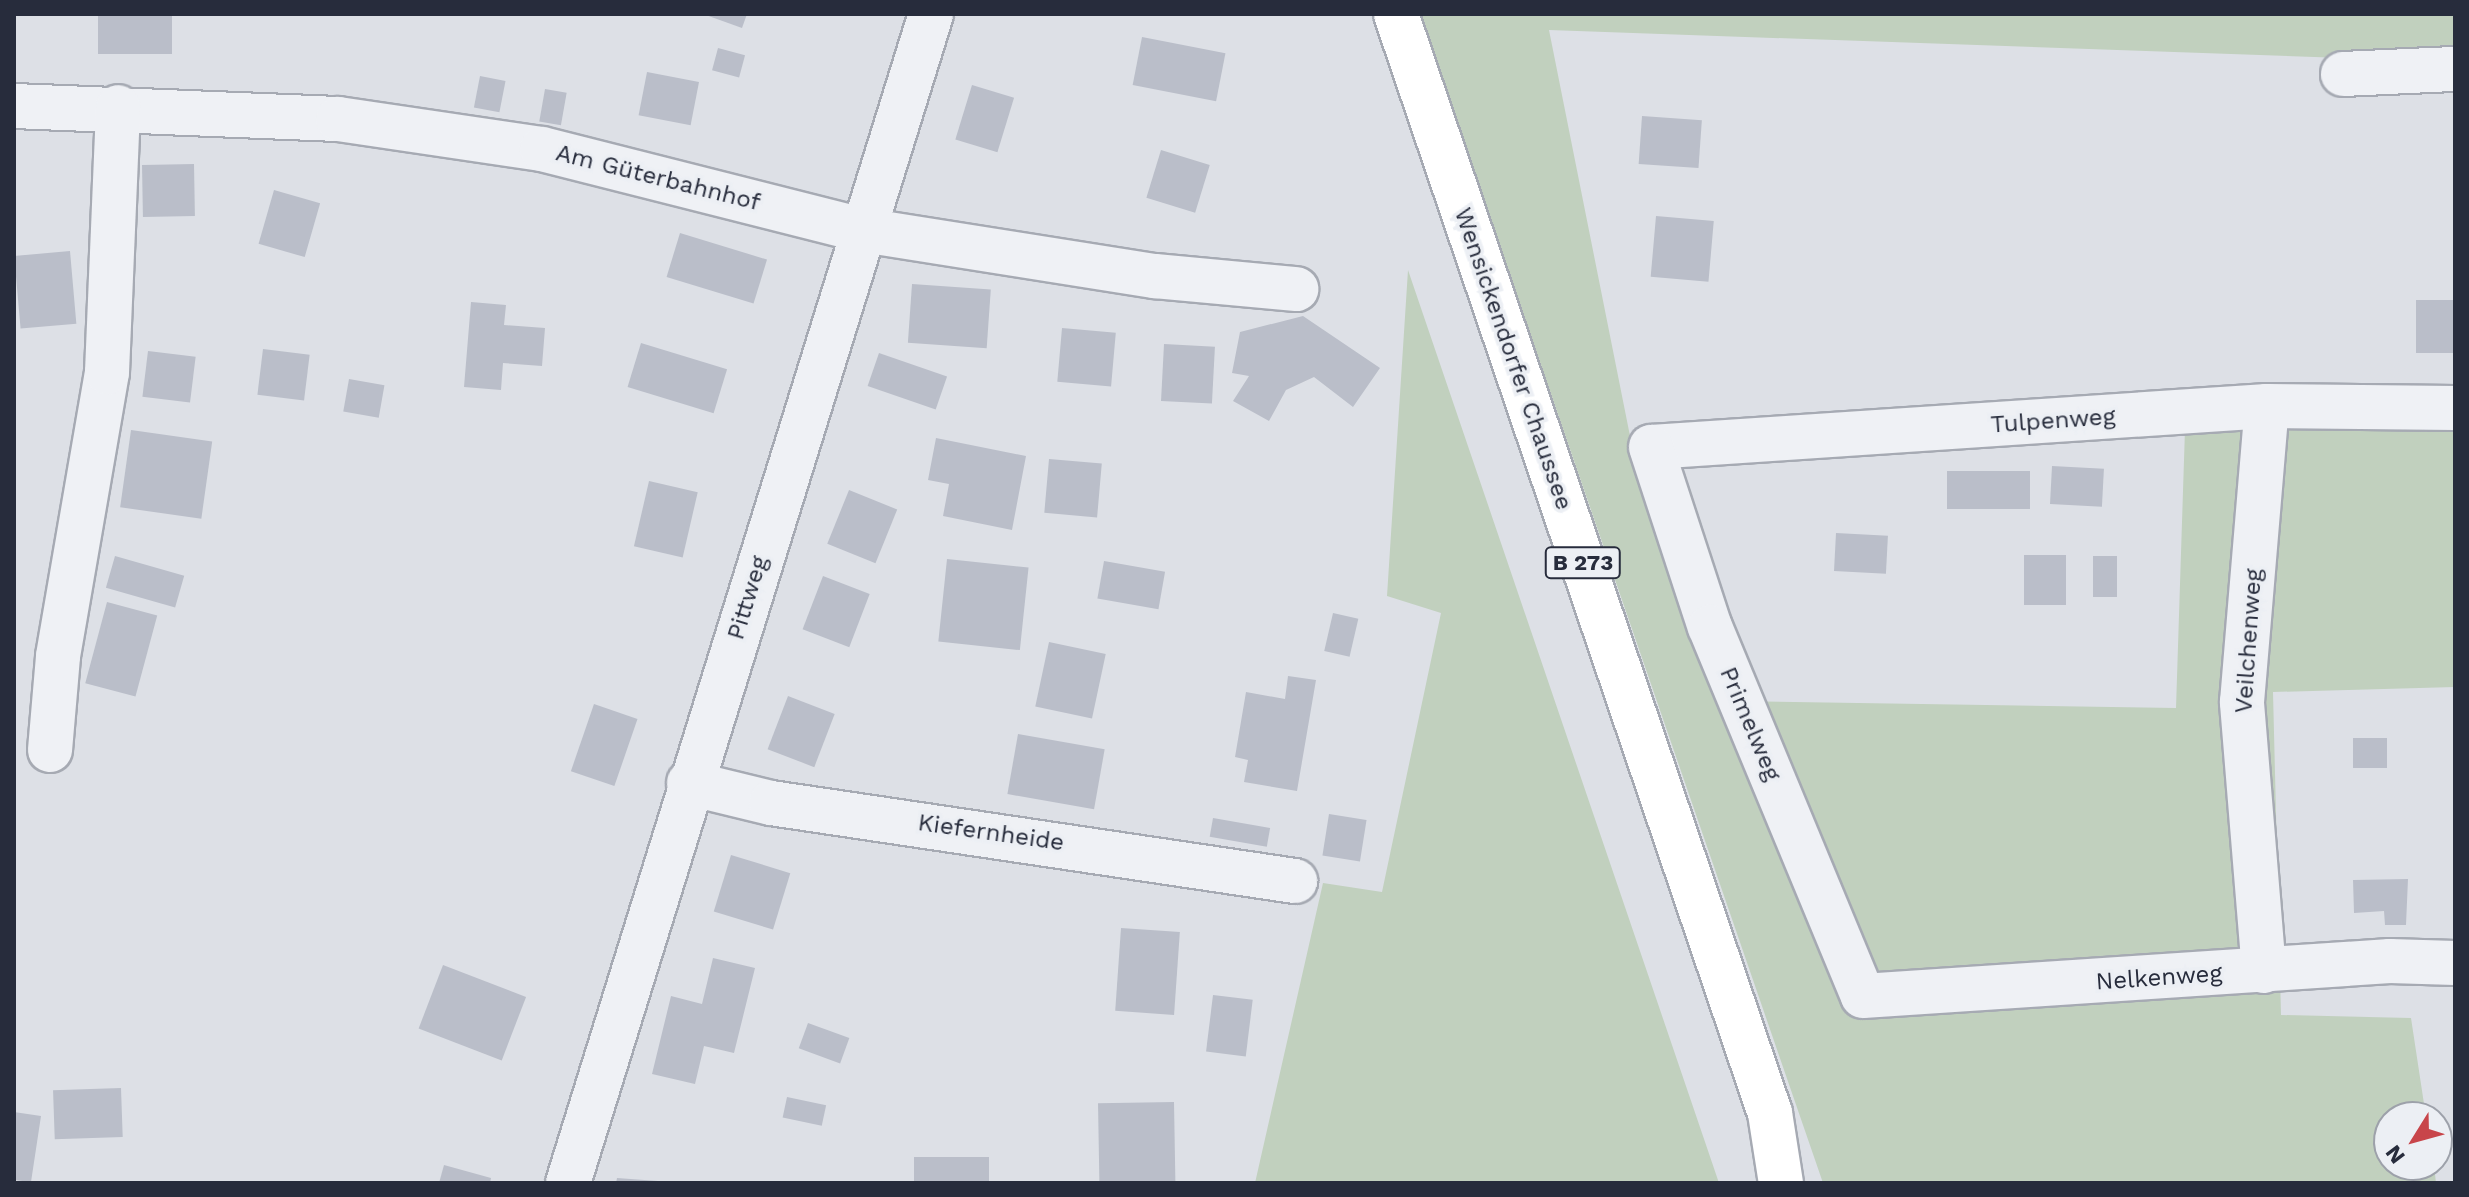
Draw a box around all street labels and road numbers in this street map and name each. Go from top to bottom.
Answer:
street label: Am Güterbahnhof [553,139,763,217]
street label: Wensickendorfer Chaussee [1448,204,1578,514]
street label: Tulpenweg [1990,402,2116,440]
road number: B 273 [1543,545,1623,581]
street label: Pittweg [722,553,774,643]
street label: Veilchenweg [2230,568,2268,714]
street label: Primelweg [1713,663,1787,785]
street label: Kiefernheide [916,808,1066,858]
street label: Nelkenweg [2095,959,2223,997]

